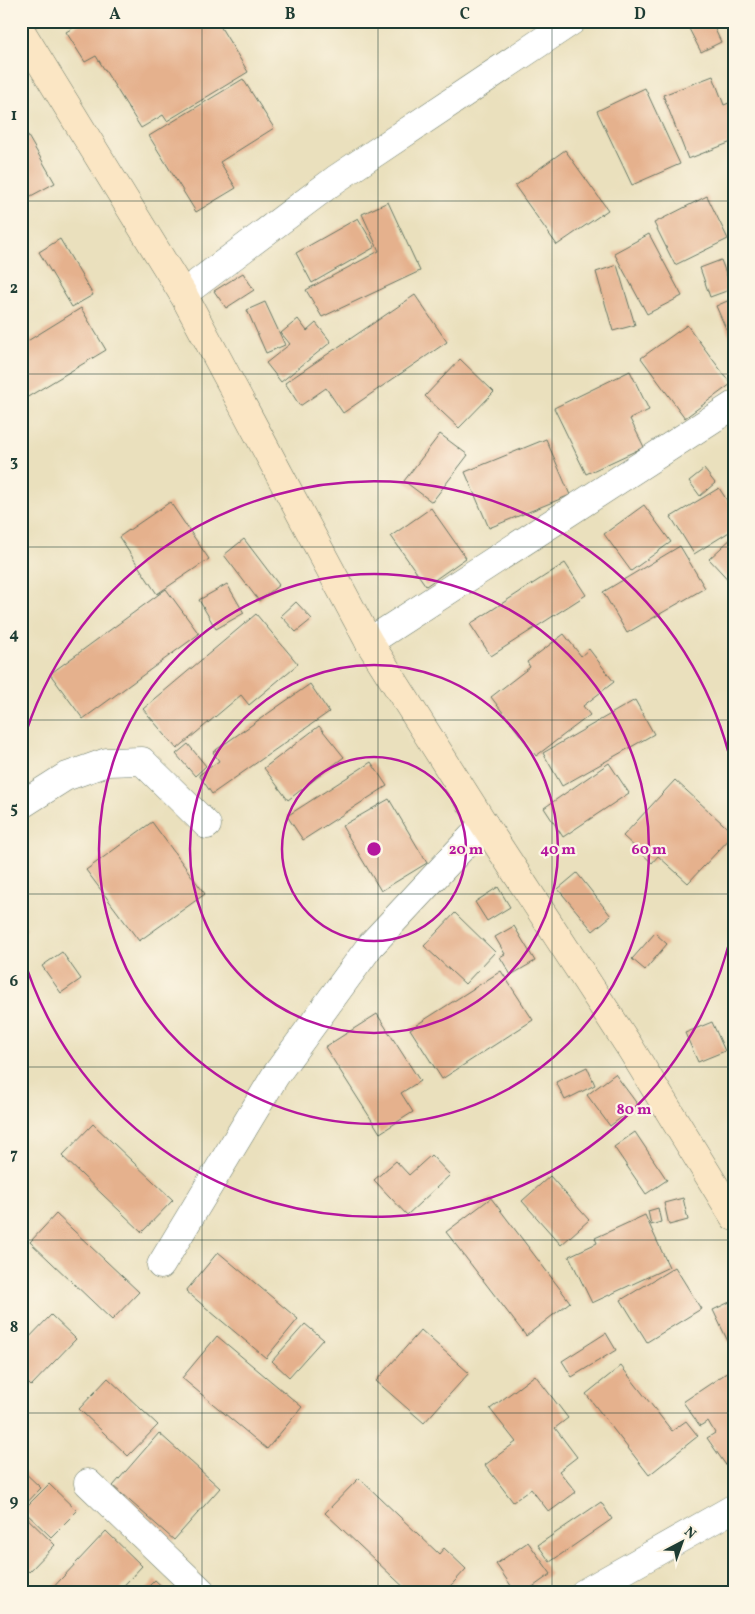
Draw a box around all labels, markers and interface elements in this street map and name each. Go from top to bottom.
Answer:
text: A [109,4,121,26]
text: B [285,4,296,26]
text: C [460,4,470,26]
text: D [634,4,646,26]
text: 1 [11,105,17,127]
text: 2 [10,278,18,300]
text: 3 [10,451,18,473]
text: 4 [9,624,19,646]
text: 5 [10,798,18,820]
centre of rings [365,840,383,858]
text: 20 m [449,840,484,861]
text: 40 m [540,840,576,861]
text: 60 m [632,840,667,861]
text: 6 [10,971,19,993]
text: 80 m [617,1100,652,1121]
text: 7 [10,1144,18,1166]
text: 8 [10,1317,18,1339]
text: 9 [10,1491,19,1513]
north arrow [658,1516,708,1566]
text: N [679,1523,700,1544]

